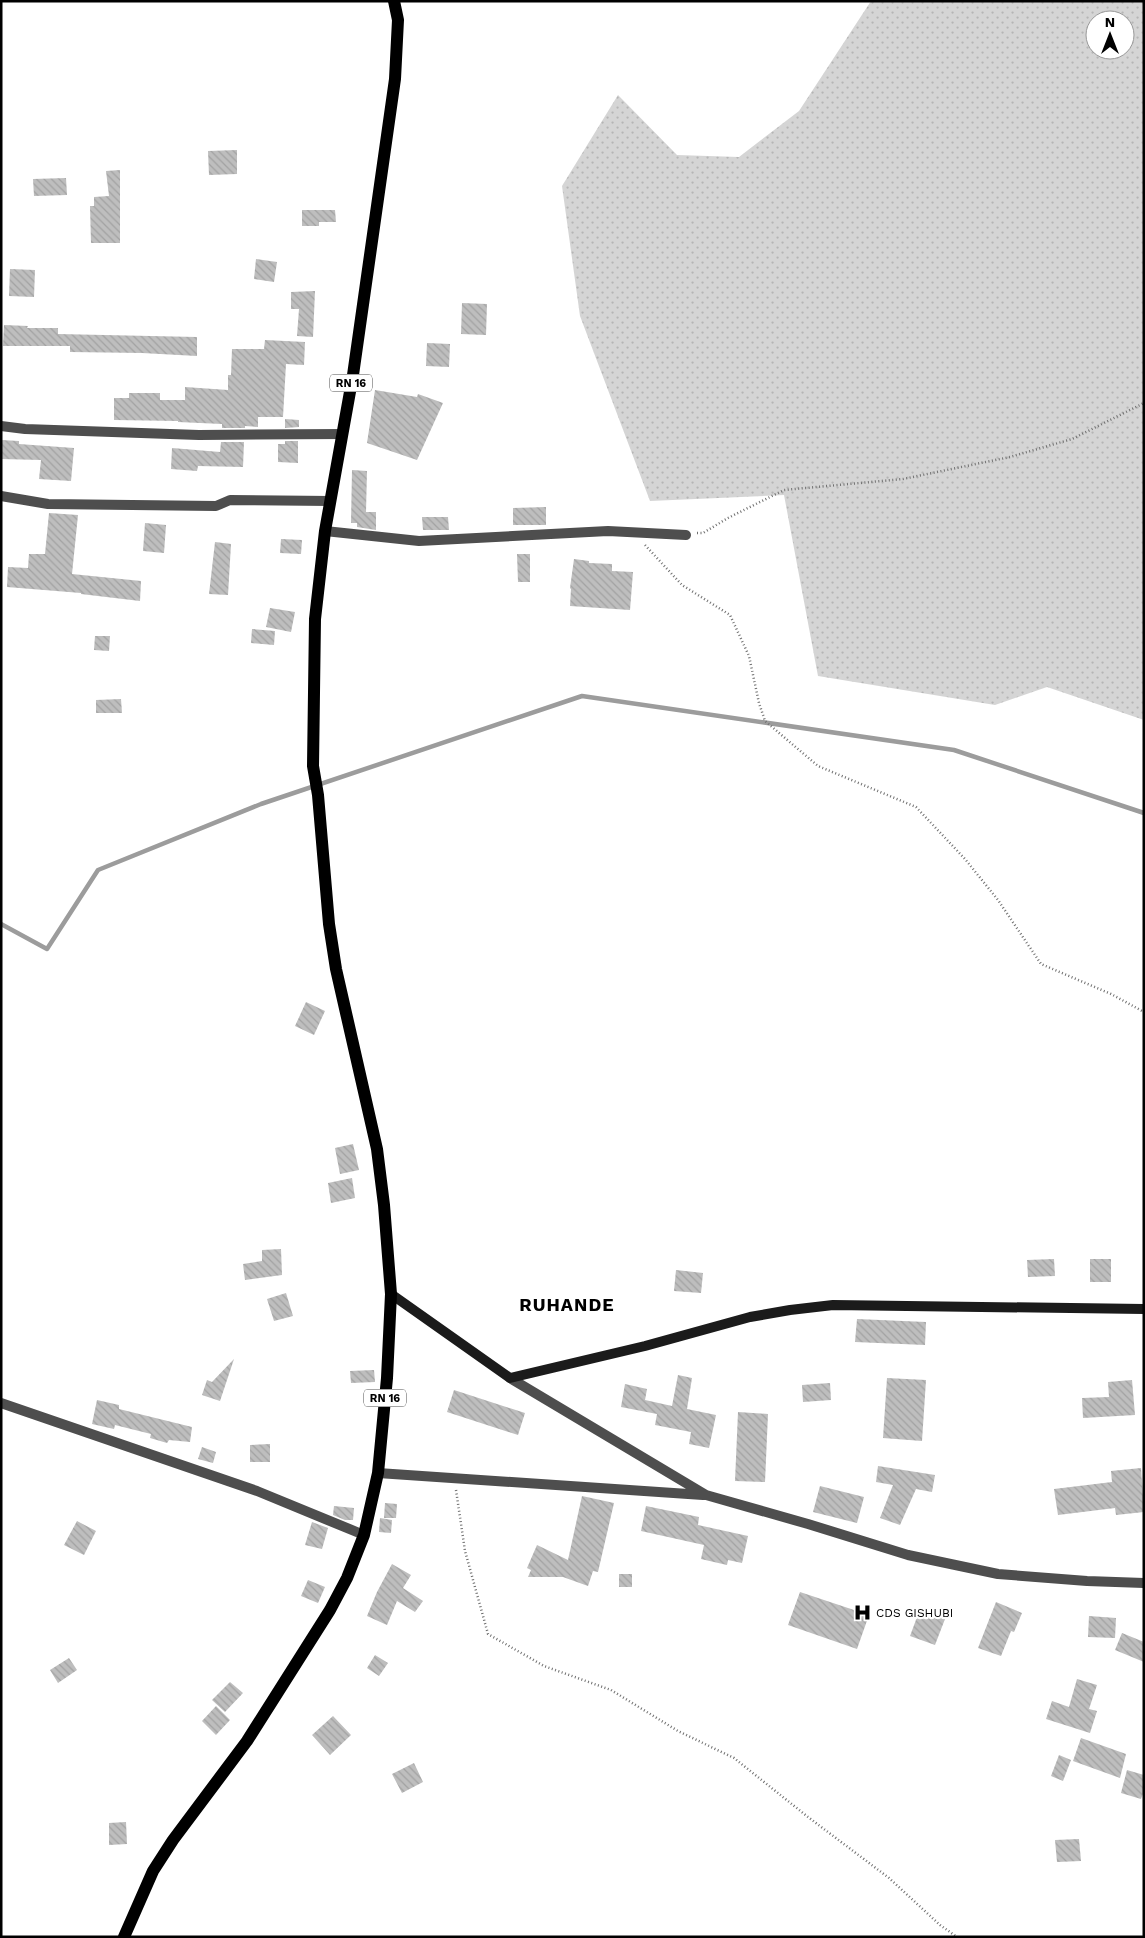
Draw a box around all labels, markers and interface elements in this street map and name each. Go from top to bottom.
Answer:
north arrow [1085,10,1135,60]
text: N [1105,14,1115,30]
road number: RN 16 [330,374,372,392]
district label: RUHANDE [519,1294,615,1315]
road number: RN 16 [364,1390,406,1406]
hospital icon: CDS GISHUBI [852,1603,872,1623]
place label: CDS GISHUBI [876,1606,953,1620]

